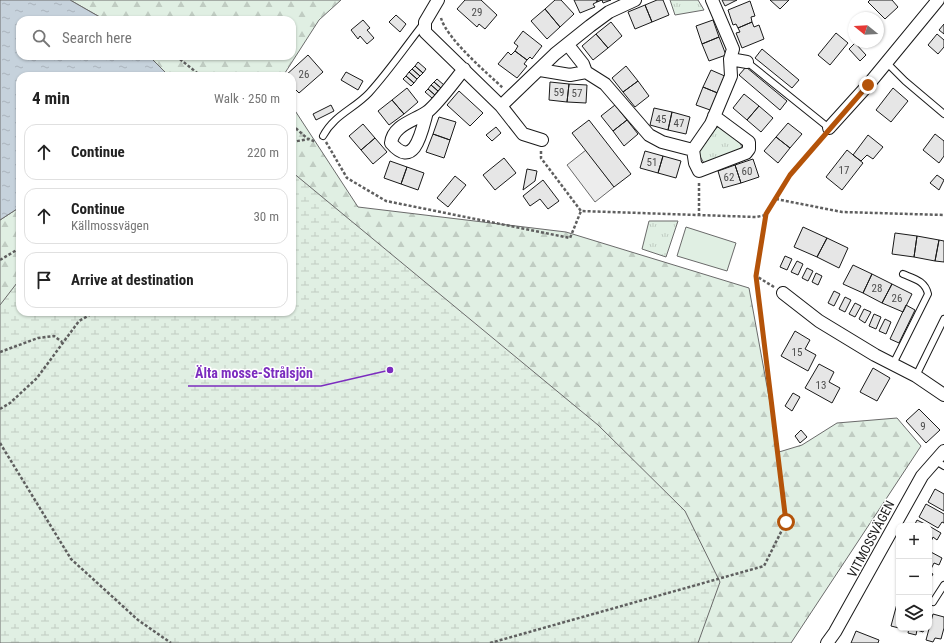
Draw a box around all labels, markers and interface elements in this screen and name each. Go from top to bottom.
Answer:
house number: 29 [472,6,482,19]
north arrow [848,12,884,48]
search box [16,16,296,60]
icon: search [30,27,52,49]
text: Search here [62,29,132,47]
house number: 26 [299,68,309,81]
route end [859,76,877,94]
house number: 59 [554,86,564,99]
house number: 57 [572,87,582,100]
text: 4 min [32,88,70,108]
text: Walk · 250 m [214,91,280,106]
house number: 45 [656,113,666,126]
house number: 47 [674,117,684,130]
icon: ahead [33,141,55,163]
text: Continue [71,143,125,161]
text: 220 m [247,145,279,160]
house number: 51 [647,156,657,169]
house number: 17 [839,164,849,177]
house number: 60 [742,165,752,178]
house number: 62 [724,171,734,184]
text: Continue [71,200,125,218]
icon: ahead [33,205,55,227]
text: 30 m [253,209,279,224]
text: Källmossvägen [71,218,149,233]
icon: arrive [33,269,55,291]
text: Arrive at destination [71,271,194,289]
house number: 28 [872,282,882,295]
house number: 26 [892,292,902,305]
house number: 15 [792,346,802,359]
callout: Älta mosse-Strålsjön [188,360,321,386]
text: Älta mosse-Strålsjön [195,365,313,381]
house number: 13 [816,379,826,392]
house number: 9 [920,420,926,433]
street label: VITMOSSVÄGEN [845,498,897,580]
route start [777,513,795,531]
map controls [896,523,932,631]
button: + [896,523,932,559]
button: − [896,559,932,595]
button: layers [896,595,932,631]

